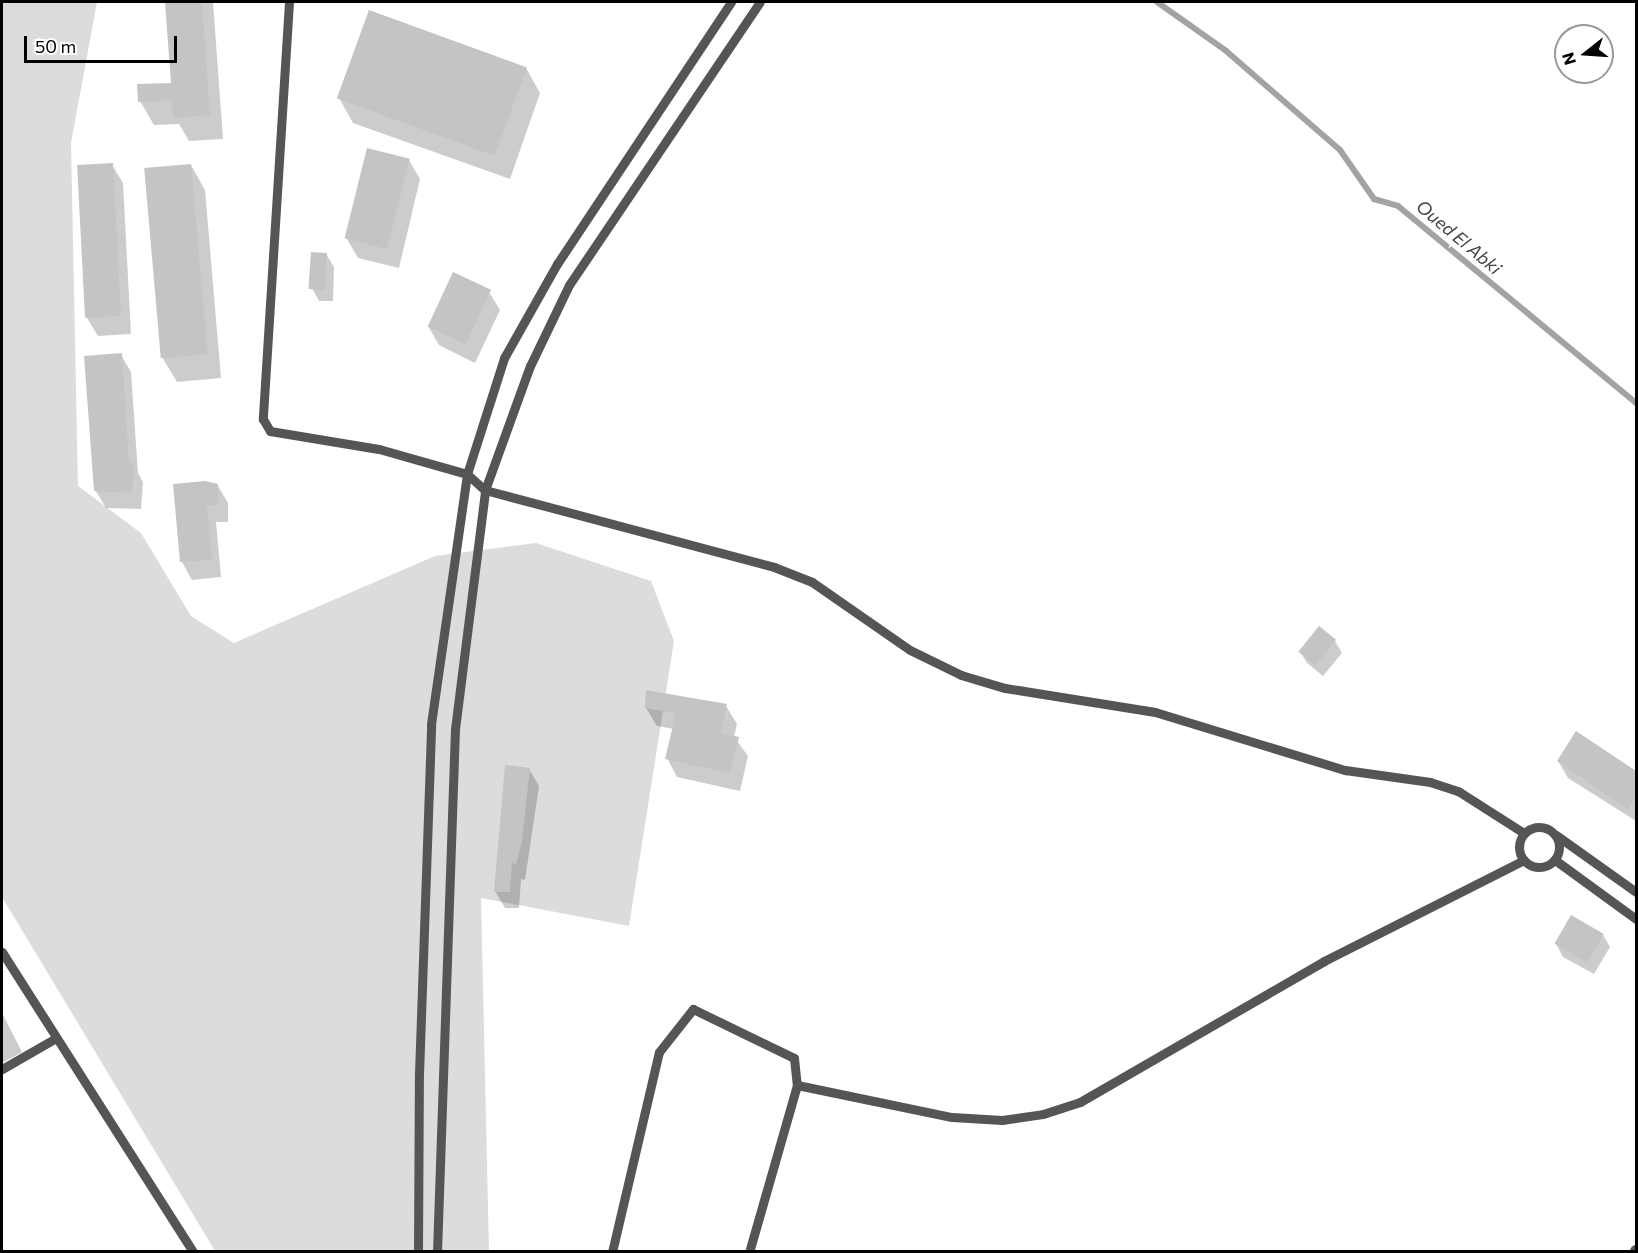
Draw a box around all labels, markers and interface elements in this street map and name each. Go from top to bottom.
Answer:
scale bar [27,24,180,62]
north arrow [1554,24,1614,84]
text: 50 m [35,35,76,57]
text: N [1557,50,1579,67]
water label: Oued El Abki [1412,195,1506,279]

